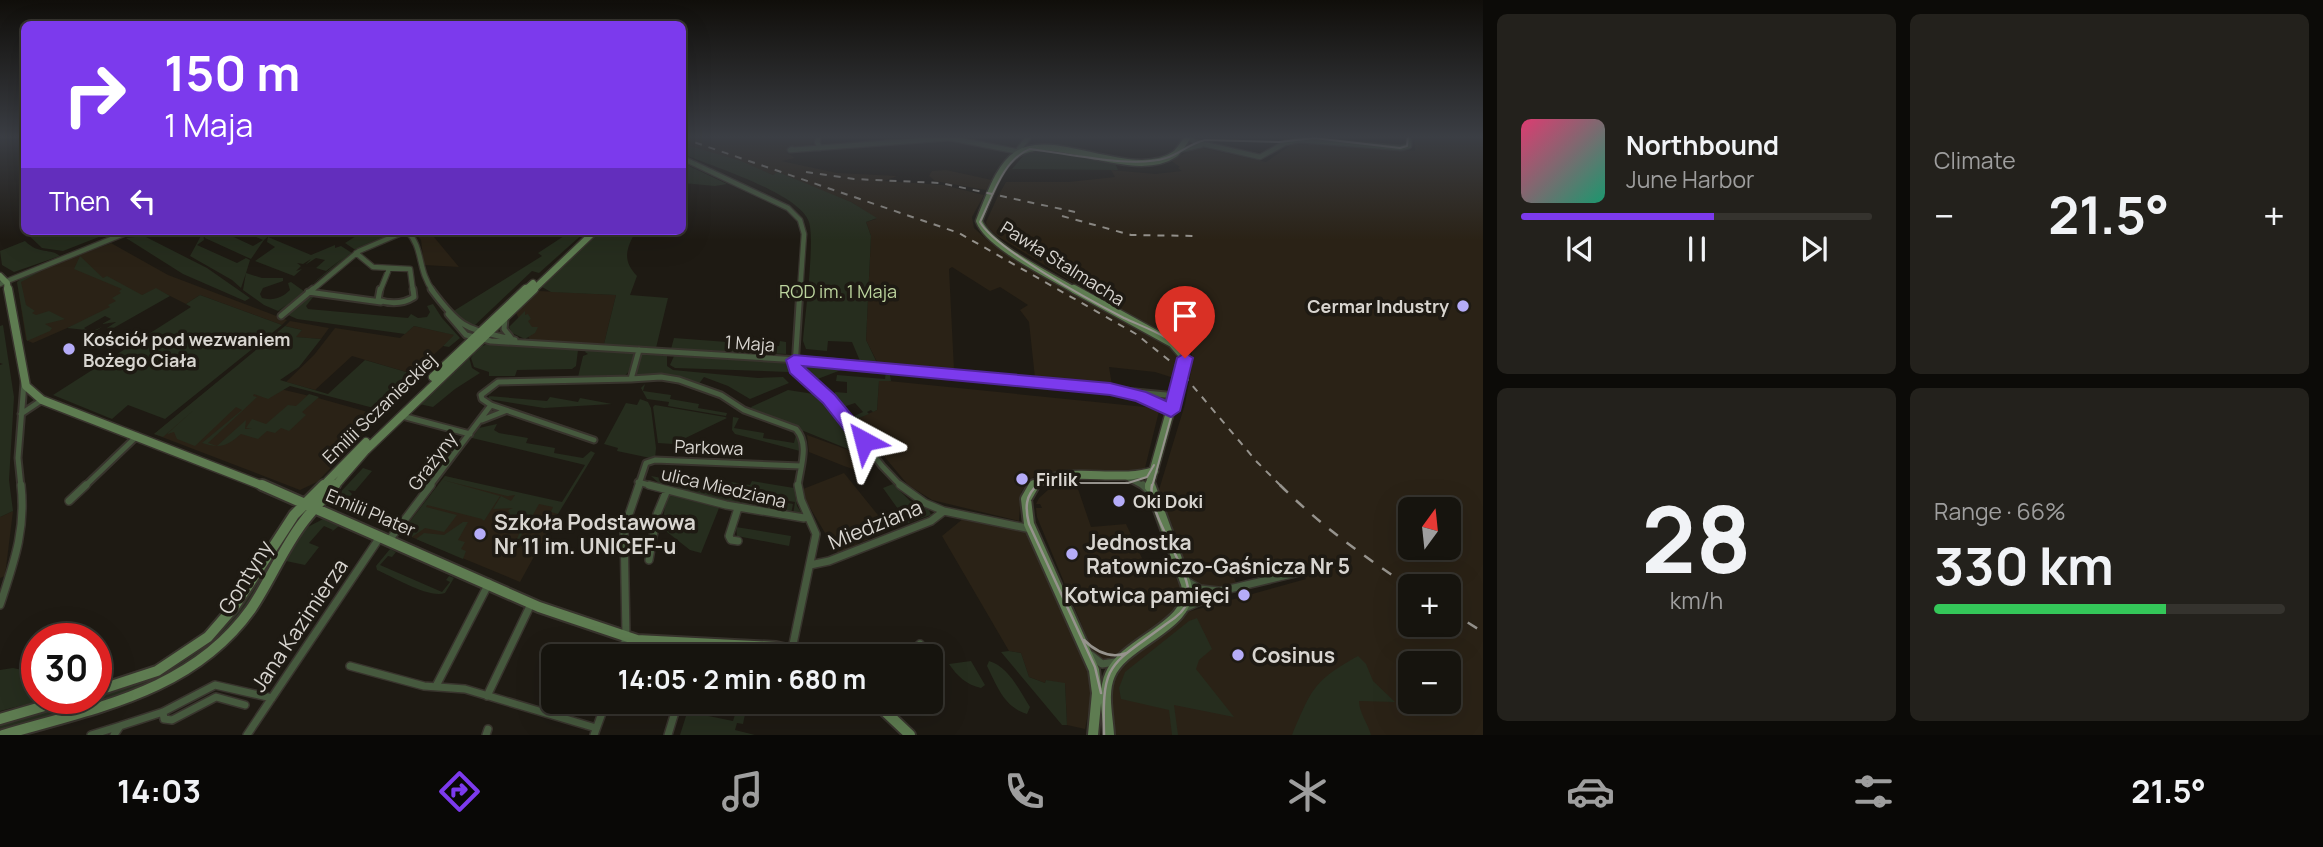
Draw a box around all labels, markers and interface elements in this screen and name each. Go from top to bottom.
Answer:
text: 150 m [164,39,300,106]
icon: right [49,49,140,140]
text: 1 Maja [164,103,253,147]
text: Northbound [1626,127,1779,163]
text: Climate [1934,144,2016,176]
text: June Harbor [1626,163,1754,195]
text: 21.5° [2048,179,2169,250]
icon: left [124,182,162,220]
text: Then [49,183,110,219]
text: − [1934,189,1955,241]
text: + [2263,189,2285,241]
street label: Pawła Stalmacha [996,215,1130,311]
icon: previous [1561,230,1599,268]
icon: pause [1678,230,1716,268]
icon: next [1795,230,1833,268]
park label: ROD im. 1 Maja [779,279,897,303]
pin [1155,286,1215,358]
place label: Cermar Industry [1307,294,1449,318]
icon: arrive [1166,297,1204,335]
marker: Cermar Industry [1455,298,1471,314]
place label: Kościół pod wezwaniem Bożego Ciała [83,327,290,372]
street label: 1 Maja [724,329,776,357]
marker: Kościół pod wezwaniem Bożego Ciała [61,341,77,357]
street label: Emilii Sczanieckiej [317,347,441,469]
position arrow [827,404,901,478]
street label: Grażyny [402,426,462,495]
street label: Parkowa [674,434,744,460]
street label: ulica Miedziana [659,461,789,513]
place label: Firlik [1036,467,1079,491]
marker: Firlik [1014,471,1030,487]
text: 28 [1642,476,1751,600]
street label: Emilii Plater [323,482,420,542]
place label: Oki Doki [1133,489,1203,513]
street label: Miedziana [824,492,926,556]
marker: Oki Doki [1111,493,1127,509]
text: Range · 66% [1934,495,2066,527]
north arrow [1398,497,1461,560]
map controls [1398,497,1461,714]
place label: Szkoła Podstawowa Nr 11 im. UNICEF-u [494,508,696,560]
marker: Szkoła Podstawowa Nr 11 im. UNICEF-u [472,526,488,542]
place label: Jednostka Ratowniczo-Gaśnicza Nr 5 [1086,528,1350,580]
text: 330 km [1934,530,2114,601]
street label: Gontyny [211,535,279,619]
marker: Jednostka Ratowniczo-Gaśnicza Nr 5 [1064,546,1080,562]
street label: Jana Kazimierza [244,553,354,697]
button: + [1398,574,1461,637]
place label: Kotwica pamięci [1064,581,1230,609]
text: km/h [1670,584,1723,616]
marker: Kotwica pamięci [1236,587,1252,603]
speed limit sign: 30 [21,623,112,714]
place label: Cosinus [1252,641,1335,669]
marker: Cosinus [1230,647,1246,663]
button: − [1398,651,1461,714]
text: 14:05 · 2 min · 680 m [618,661,866,697]
icon: directions [435,767,484,816]
icon: music [718,767,767,816]
icon: phone [1000,767,1049,816]
icon: climate [1283,767,1332,816]
icon: car [1566,767,1615,816]
icon: filters [1849,767,1898,816]
text: 14:03 [117,769,201,813]
text: 21.5° [2131,769,2206,813]

